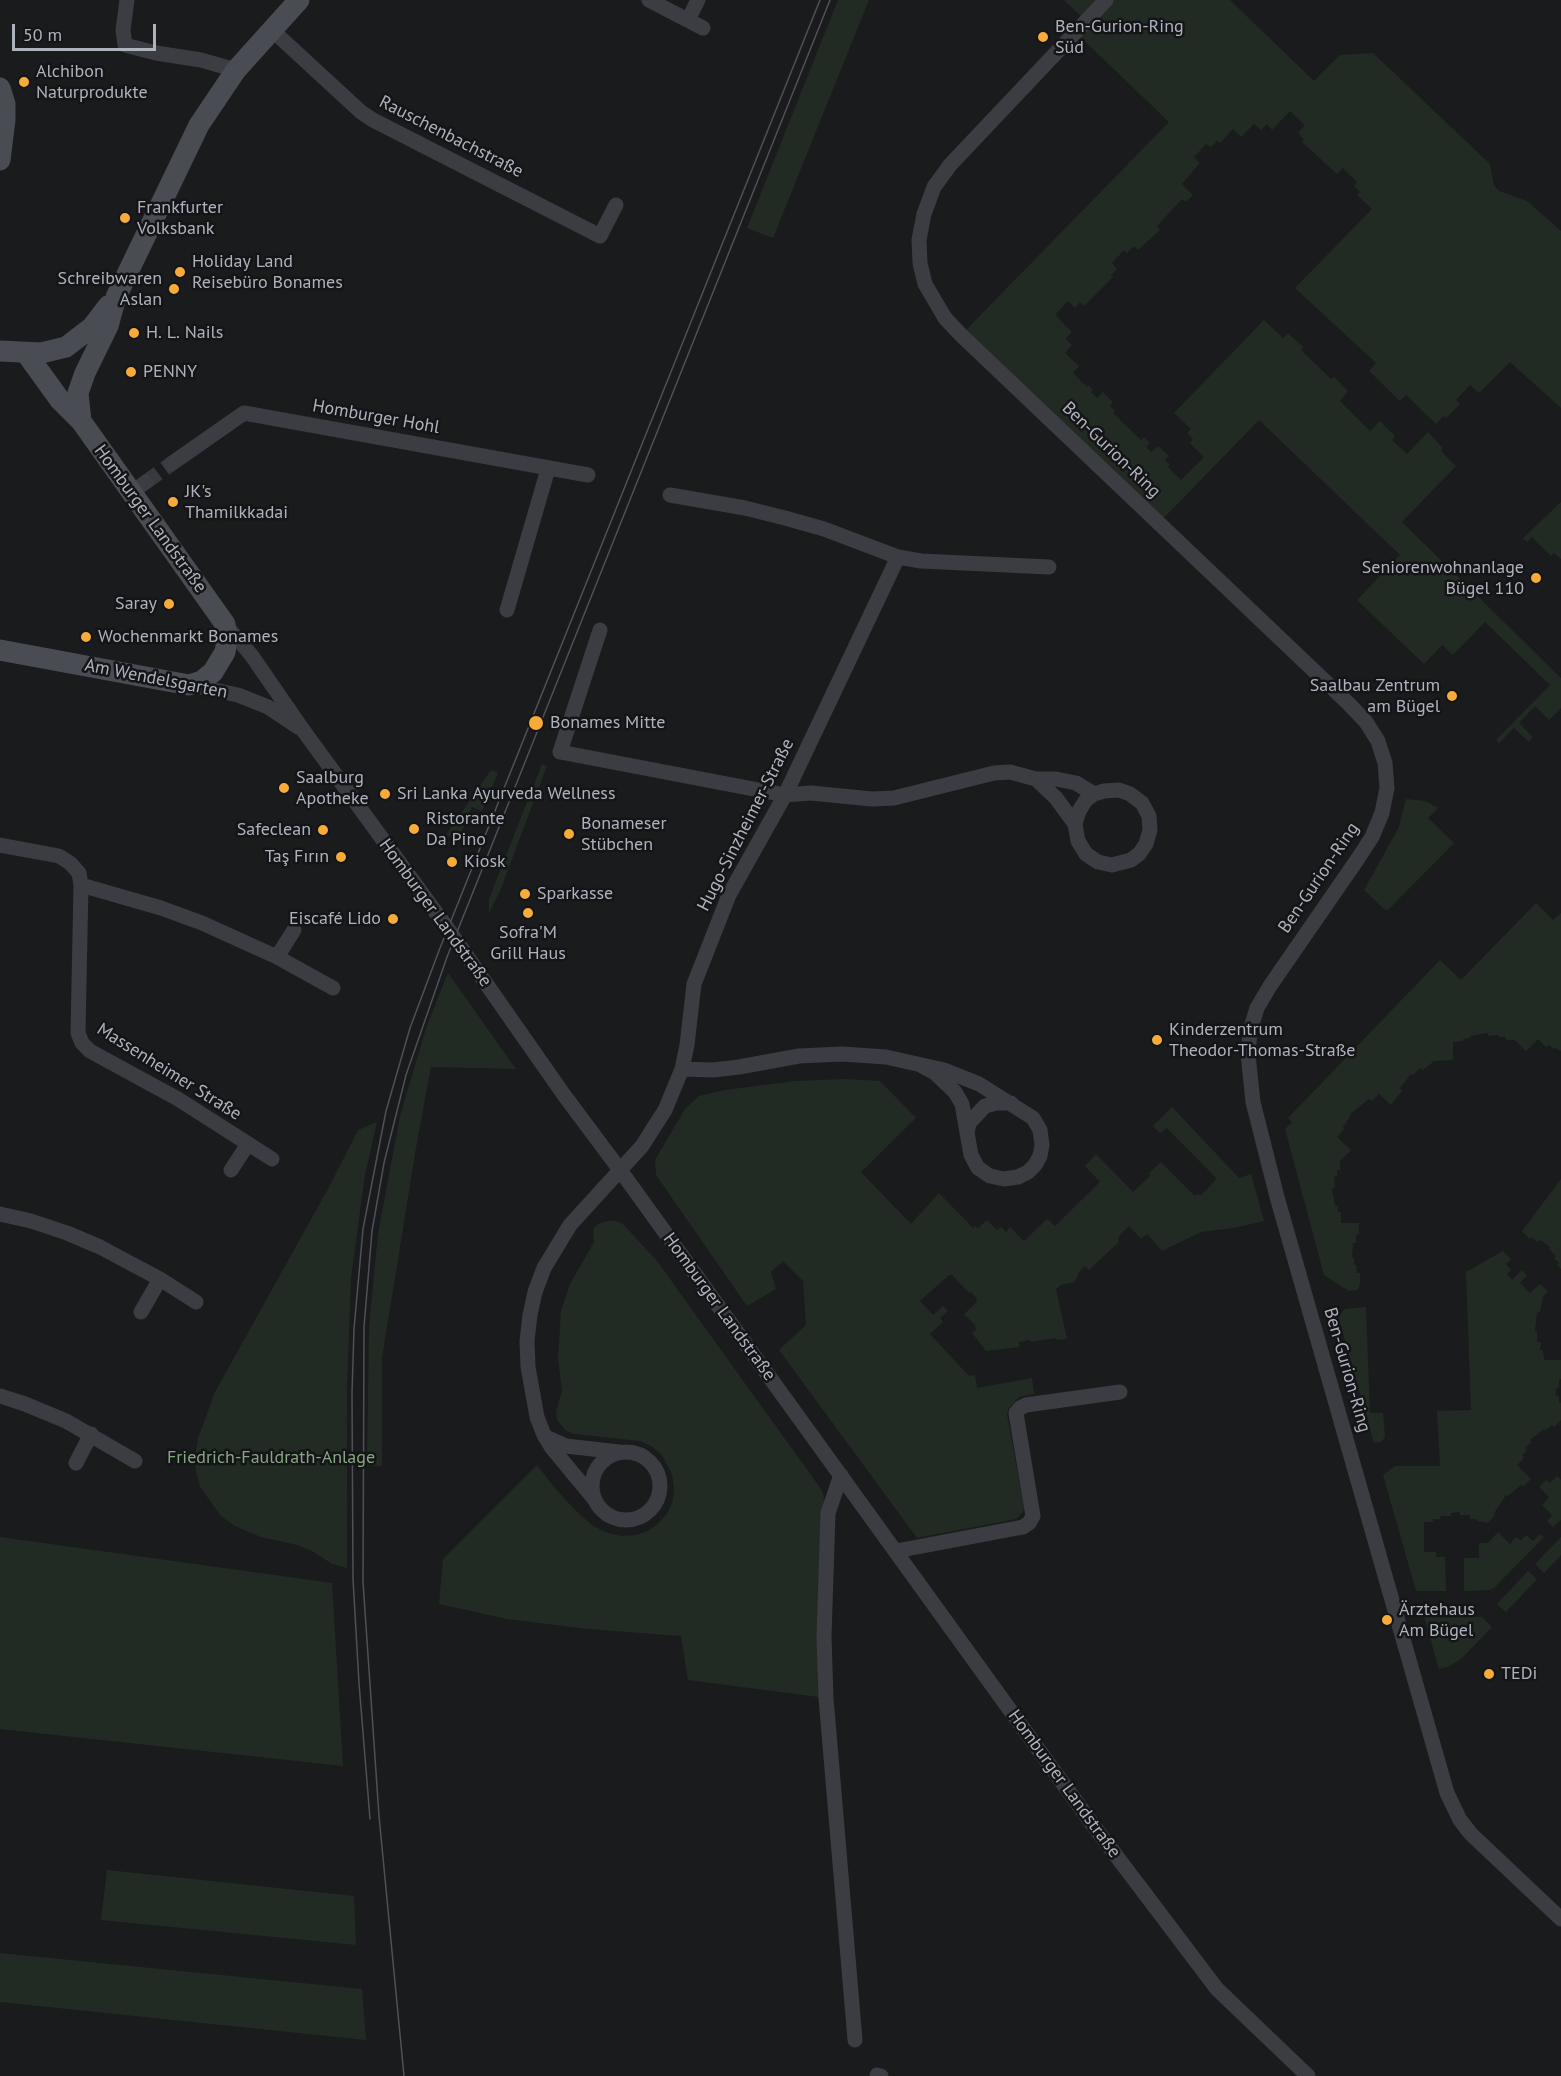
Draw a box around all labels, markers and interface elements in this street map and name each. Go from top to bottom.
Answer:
scale bar [15,12,159,50]
place label: Ben-Gurion-Ring Süd [1055,16,1184,58]
text: 50 m [23,23,62,46]
marker: Ben-Gurion-Ring Süd [1036,30,1050,44]
place label: Alchibon Naturprodukte [36,61,148,104]
marker: Alchibon Naturprodukte [17,75,31,89]
street label: Rauschenbachstraße [375,91,527,183]
place label: Frankfurter Volksbank [137,197,223,240]
marker: Frankfurter Volksbank [118,211,132,225]
place label: Holiday Land Reisebüro Bonames [192,251,343,294]
marker: Holiday Land Reisebüro Bonames [173,265,187,279]
place label: Schreibwaren Aslan [58,268,162,310]
marker: Schreibwaren Aslan [167,282,181,296]
place label: H. L. Nails [146,322,223,344]
marker: H. L. Nails [127,326,141,340]
place label: PENNY [143,361,197,383]
marker: PENNY [124,365,138,379]
street label: Homburger Hohl [311,395,441,439]
street label: Ben-Gurion-Ring [1057,398,1165,502]
street label: Homburger Landstraße [89,441,211,597]
place label: JK's Thamilkkadai [185,481,288,524]
marker: JK's Thamilkkadai [166,495,180,509]
place label: Seniorenwohnanlage Bügel 110 [1362,557,1524,600]
marker: Seniorenwohnanlage Bügel 110 [1529,571,1543,585]
place label: Saray [115,593,157,615]
marker: Saray [162,597,176,611]
place label: Wochenmarkt Bonames [98,626,278,648]
marker: Wochenmarkt Bonames [79,630,93,644]
street label: Am Wendelsgarten [83,655,229,703]
place label: Saalbau Zentrum am Bügel [1310,675,1440,718]
marker: Saalbau Zentrum am Bügel [1445,689,1459,703]
place label: Bonames Mitte [550,712,665,734]
marker: Bonames Mitte [527,714,545,732]
street label: Hugo-Sinzheimer-Straße [693,735,799,915]
place label: Saalburg Apotheke [296,767,369,810]
marker: Saalburg Apotheke [277,781,291,795]
place label: Sri Lanka Ayurveda Wellness [397,783,615,805]
marker: Sri Lanka Ayurveda Wellness [378,787,392,801]
place label: Ristorante Da Pino [426,808,505,850]
place label: Bonameser Stübchen [581,813,667,856]
place label: Safeclean [237,819,311,841]
street label: Ben-Gurion-Ring [1274,819,1364,937]
marker: Ristorante Da Pino [407,822,421,836]
marker: Safeclean [316,823,330,837]
marker: Bonameser Stübchen [562,827,576,841]
street label: Homburger Landstraße [374,835,496,991]
place label: Taş Fırın [265,846,329,868]
marker: Taş Fırın [334,850,348,864]
place label: Kiosk [464,851,506,873]
marker: Kiosk [445,855,459,869]
place label: Sparkasse [537,883,613,905]
marker: Sparkasse [518,887,532,901]
marker: Sofra'M Grill Haus [521,906,535,920]
place label: Eiscafé Lido [289,908,381,930]
marker: Eiscafé Lido [386,912,400,926]
place label: Sofra'M Grill Haus [490,922,566,964]
street label: Massenheimer Straße [93,1019,245,1125]
place label: Kinderzentrum Theodor-Thomas-Straße [1169,1019,1355,1062]
marker: Kinderzentrum Theodor-Thomas-Straße [1150,1033,1164,1047]
street label: Homburger Landstraße [658,1229,780,1385]
street label: Ben-Gurion-Ring [1319,1305,1375,1435]
park label: Friedrich-Fauldrath-Anlage [167,1447,375,1469]
place label: Ärztehaus Am Bügel [1399,1599,1475,1642]
marker: Ärztehaus Am Bügel [1380,1613,1394,1627]
place label: TEDi [1501,1663,1537,1685]
marker: TEDi [1482,1667,1496,1681]
street label: Homburger Landstraße [1003,1706,1125,1862]

